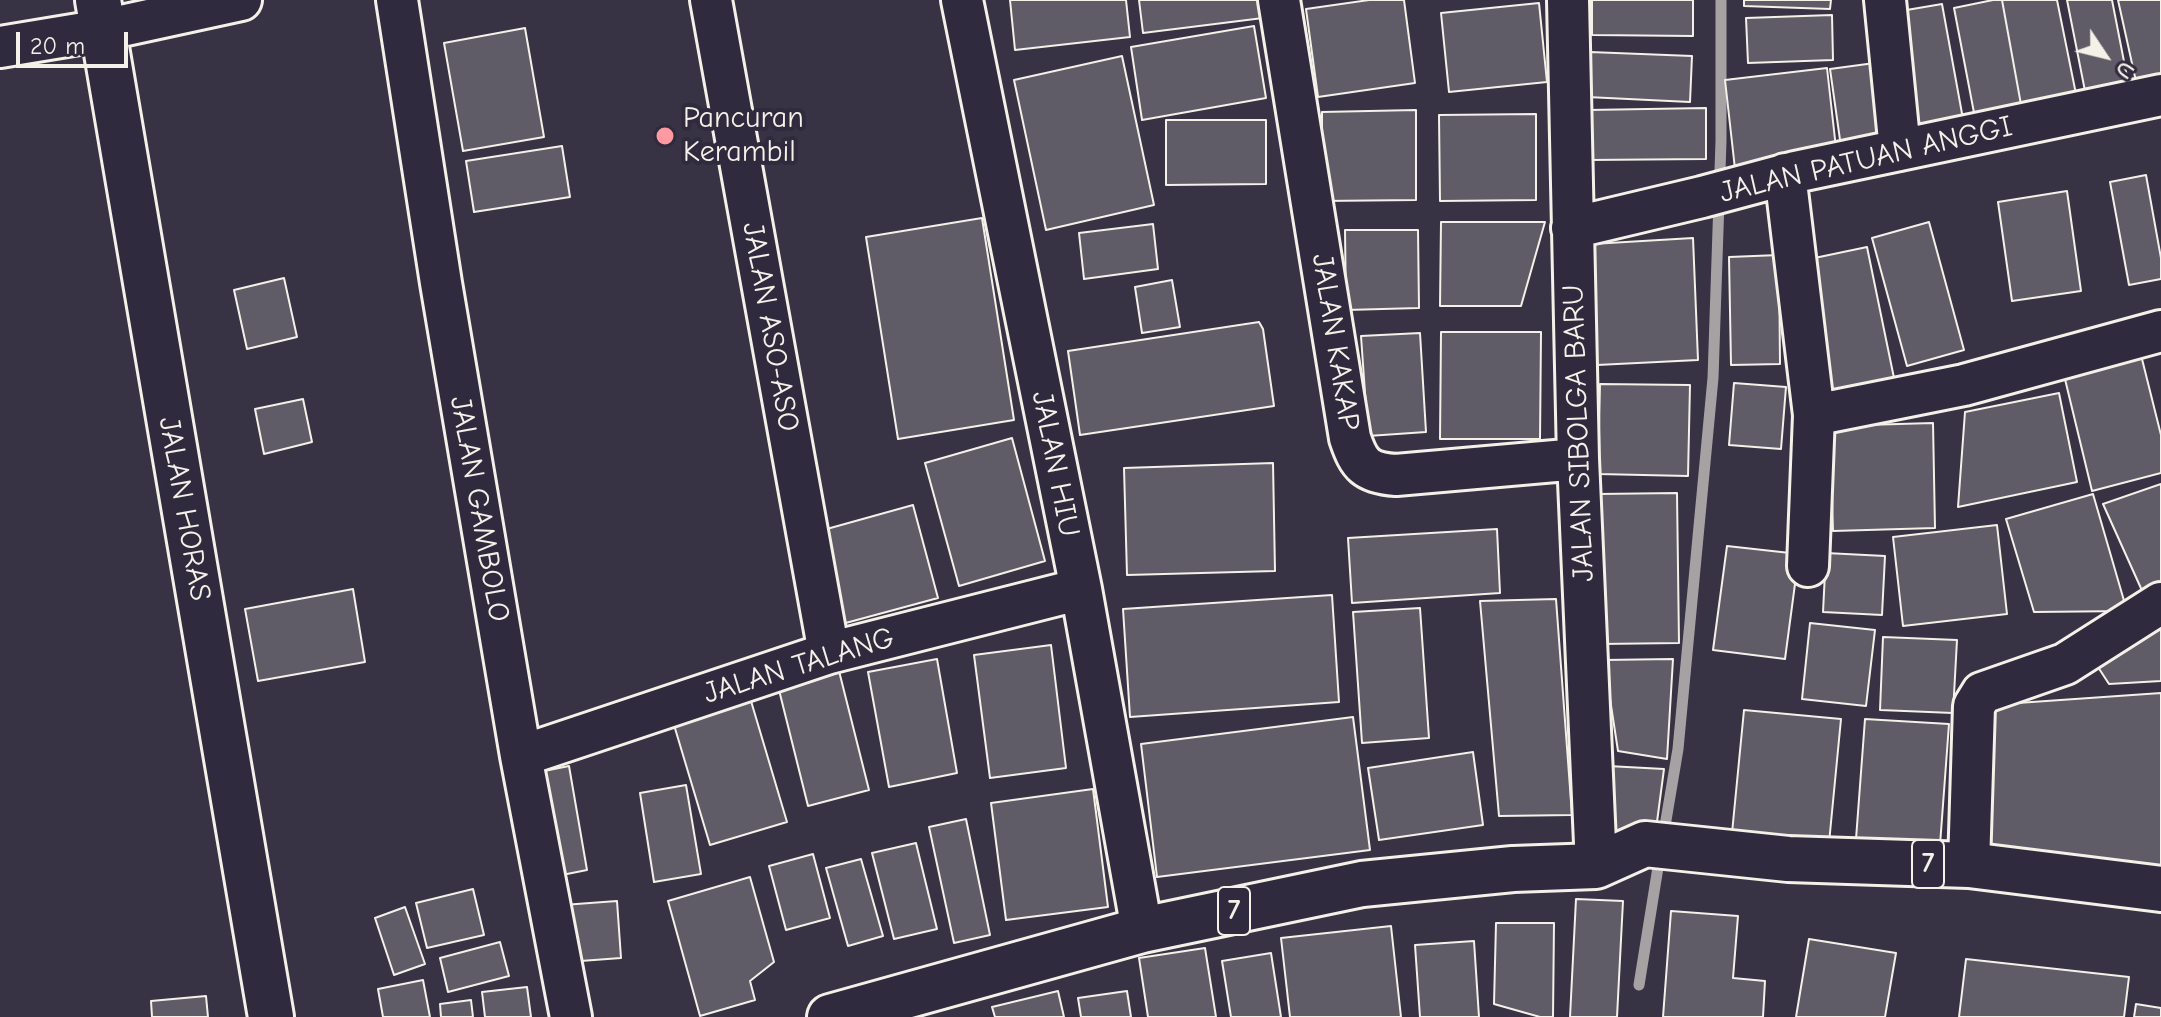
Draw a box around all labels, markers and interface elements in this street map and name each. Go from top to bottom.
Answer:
scale bar [20,16,132,66]
north arrow [2065,16,2145,96]
text: 20 m [30,32,85,60]
text: U [2110,56,2140,83]
place label: Pancuran Kerambil [683,101,804,172]
street label: JALAN PATUAN ANGGI [1716,109,2016,211]
marker: Pancuran Kerambil [654,125,676,147]
street label: JALAN ASO-ASO [734,219,806,435]
street label: JALAN KAKAP [1303,251,1367,433]
street label: JALAN SIBOLGA BARU [1556,284,1602,582]
street label: JALAN HIU [1023,388,1087,540]
street label: JALAN GAMBOLO [441,393,517,625]
street label: JALAN HORAS [150,414,218,604]
street label: JALAN TALANG [699,620,899,712]
road number: 7 [1912,840,1944,888]
road number: 7 [1218,887,1250,935]

